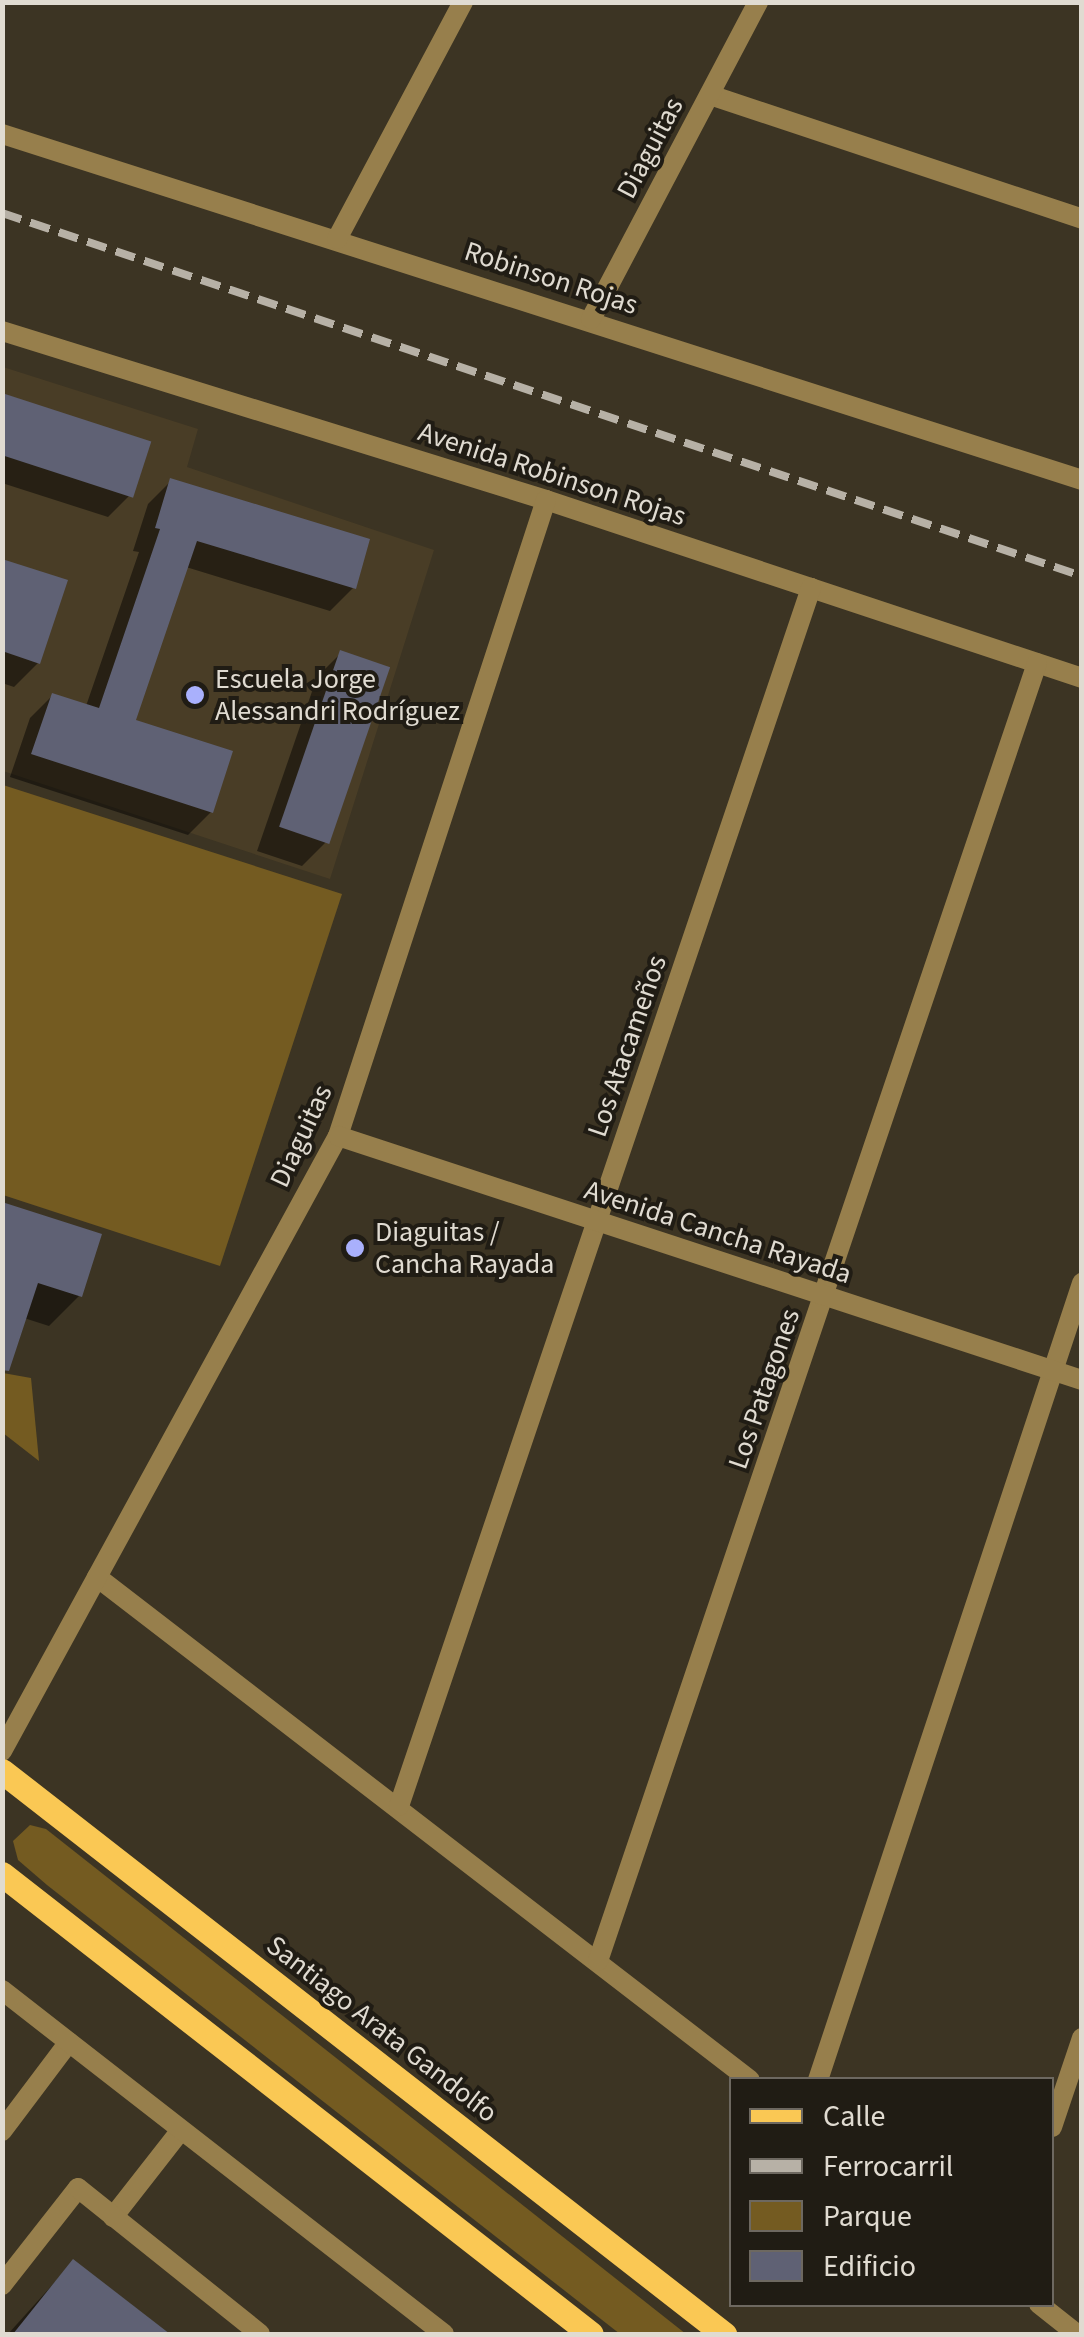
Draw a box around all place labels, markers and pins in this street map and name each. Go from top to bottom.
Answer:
place label: Escuela Jorge Alessandri Rodríguez [215,662,460,728]
marker: Escuela Jorge Alessandri Rodríguez [184,684,206,706]
place label: Diaguitas / Cancha Rayada [375,1215,554,1281]
marker: Diaguitas / Cancha Rayada [344,1237,366,1259]

